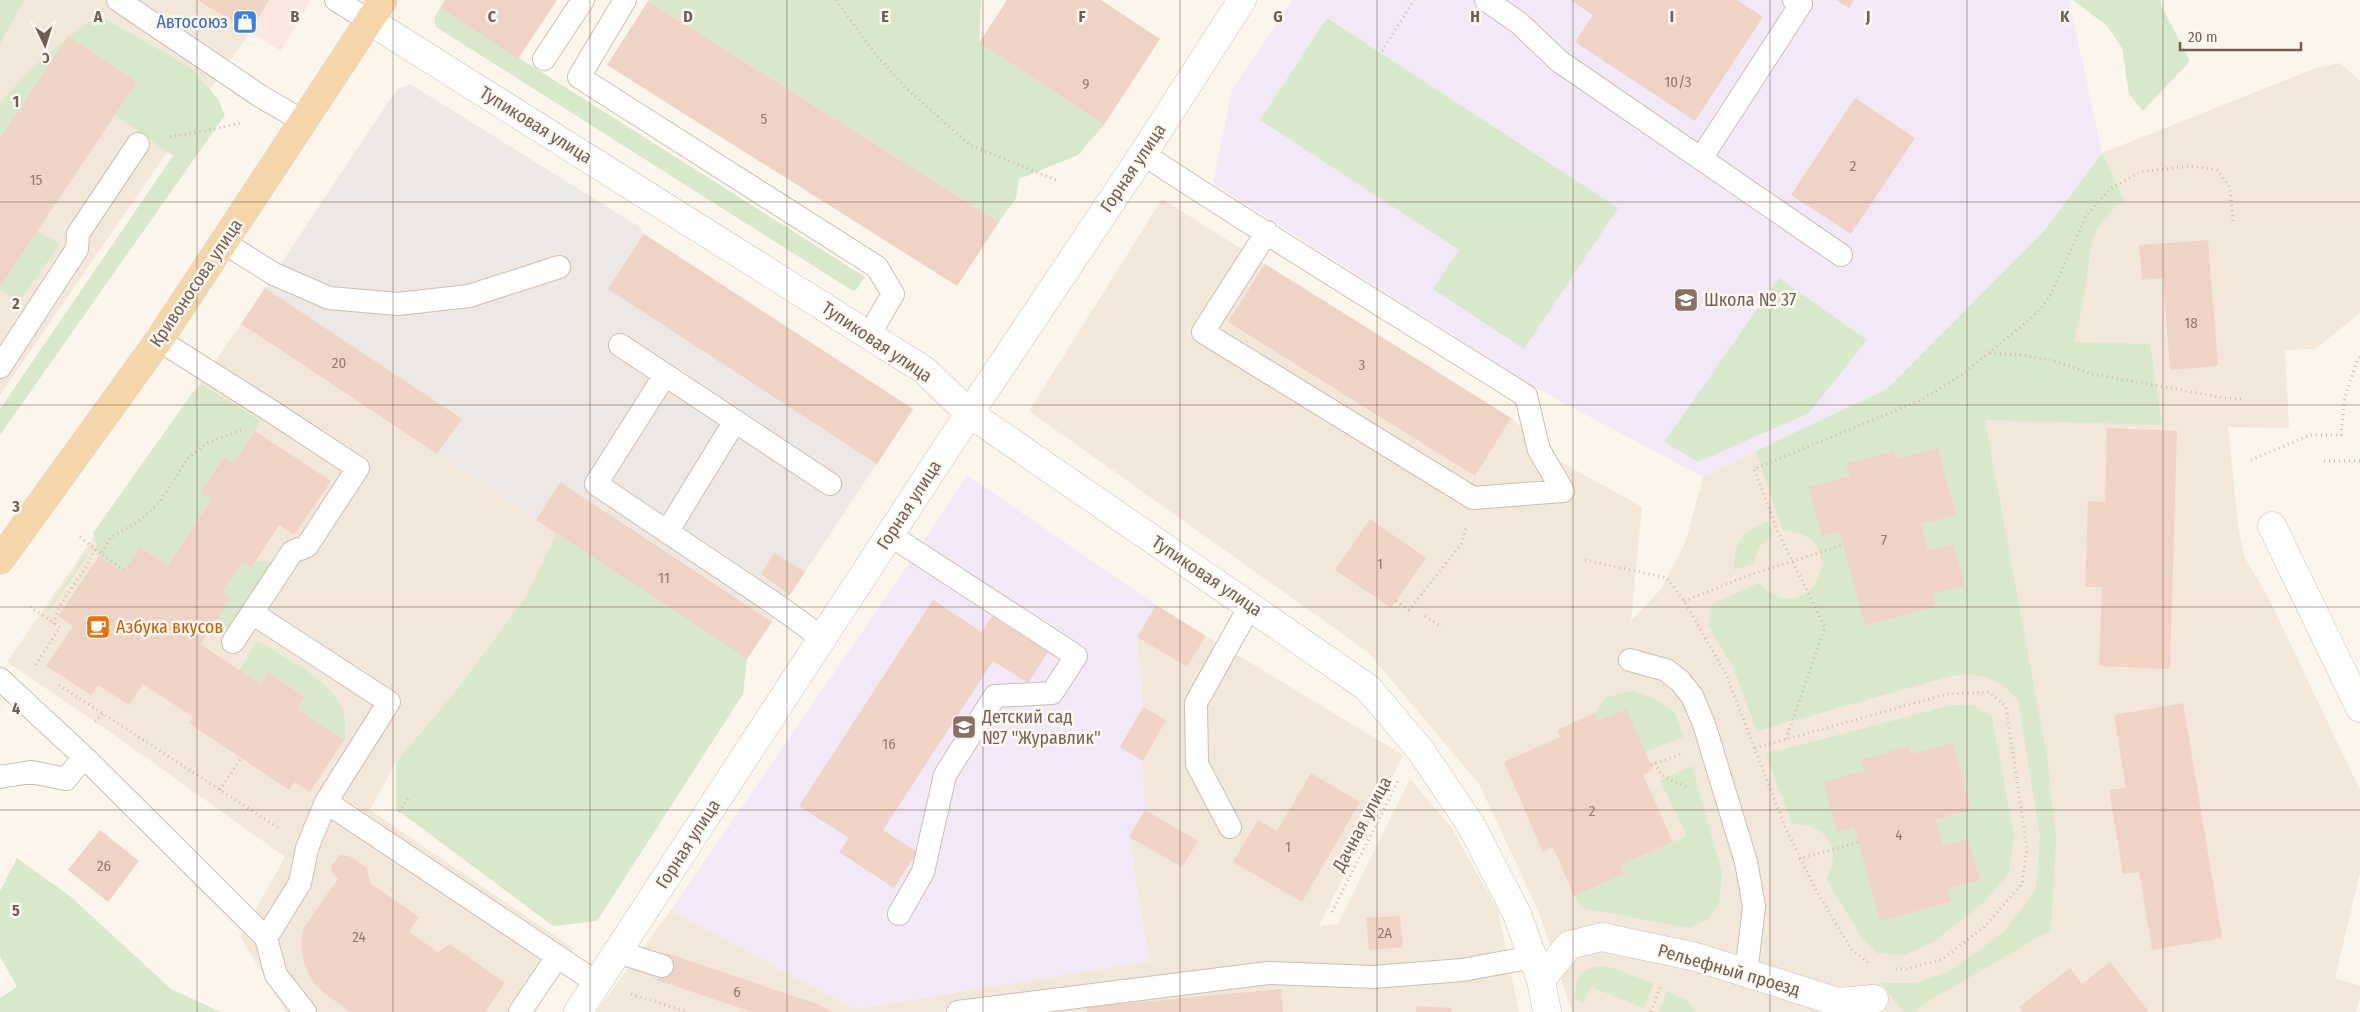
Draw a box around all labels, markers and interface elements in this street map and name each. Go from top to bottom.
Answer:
text: A [93,7,103,26]
text: B [291,7,300,26]
text: C [488,7,497,26]
text: D [683,7,693,26]
text: E [881,7,889,26]
text: F [1078,7,1086,26]
text: G [1273,7,1283,26]
text: H [1470,7,1480,26]
text: I [1670,7,1674,26]
text: J [1865,7,1870,26]
text: K [2060,7,2070,26]
shop icon: Автосоюз [232,9,258,35]
place label: Автосоюз [156,11,228,33]
north arrow [20,20,70,70]
scale bar [2180,20,2301,52]
text: 20 m [2188,28,2218,46]
text: С [41,49,50,66]
house number: 10/3 [1664,73,1692,91]
house number: 9 [1082,75,1090,93]
street label: Тупиковая улица [476,82,596,168]
text: 1 [13,92,19,111]
house number: 5 [761,110,768,128]
street label: Горная улица [1095,119,1171,217]
house number: 2 [1850,157,1857,175]
house number: 15 [30,171,42,189]
street label: Кривоносова улица [145,214,247,351]
school or university icon: Школа № 37 [1673,287,1699,313]
place label: Школа № 37 [1704,289,1796,311]
text: 2 [11,294,20,313]
street label: Тупиковая улица [818,297,937,387]
house number: 18 [2184,314,2198,332]
house number: 20 [332,354,346,372]
house number: 3 [1359,356,1366,374]
street label: Горная улица [872,456,946,554]
text: 3 [11,497,20,516]
street label: Тупиковая улица [1148,531,1267,621]
house number: 7 [1881,531,1887,549]
house number: 1 [1377,555,1383,573]
house number: 11 [658,569,670,587]
cafe icon: Азбука вкусов [85,614,111,640]
place label: Азбука вкусов [116,616,223,638]
text: 4 [12,699,20,718]
place label: Детский сад №7 "Журавлик" [981,706,1101,749]
school or university icon: Детский сад №7 "Журавлик" [951,714,977,740]
house number: 16 [882,735,896,753]
street label: Дачная улица [1327,773,1396,876]
street label: Горная улица [651,795,725,893]
house number: 2 [1589,802,1596,820]
house number: 4 [1895,826,1903,844]
house number: 1 [1285,838,1291,856]
house number: 26 [97,857,111,875]
text: 5 [12,901,20,920]
house number: 2А [1378,924,1392,942]
house number: 24 [352,928,366,946]
street label: Рельефный проезд [1655,939,1803,1001]
house number: 6 [733,983,741,1001]

